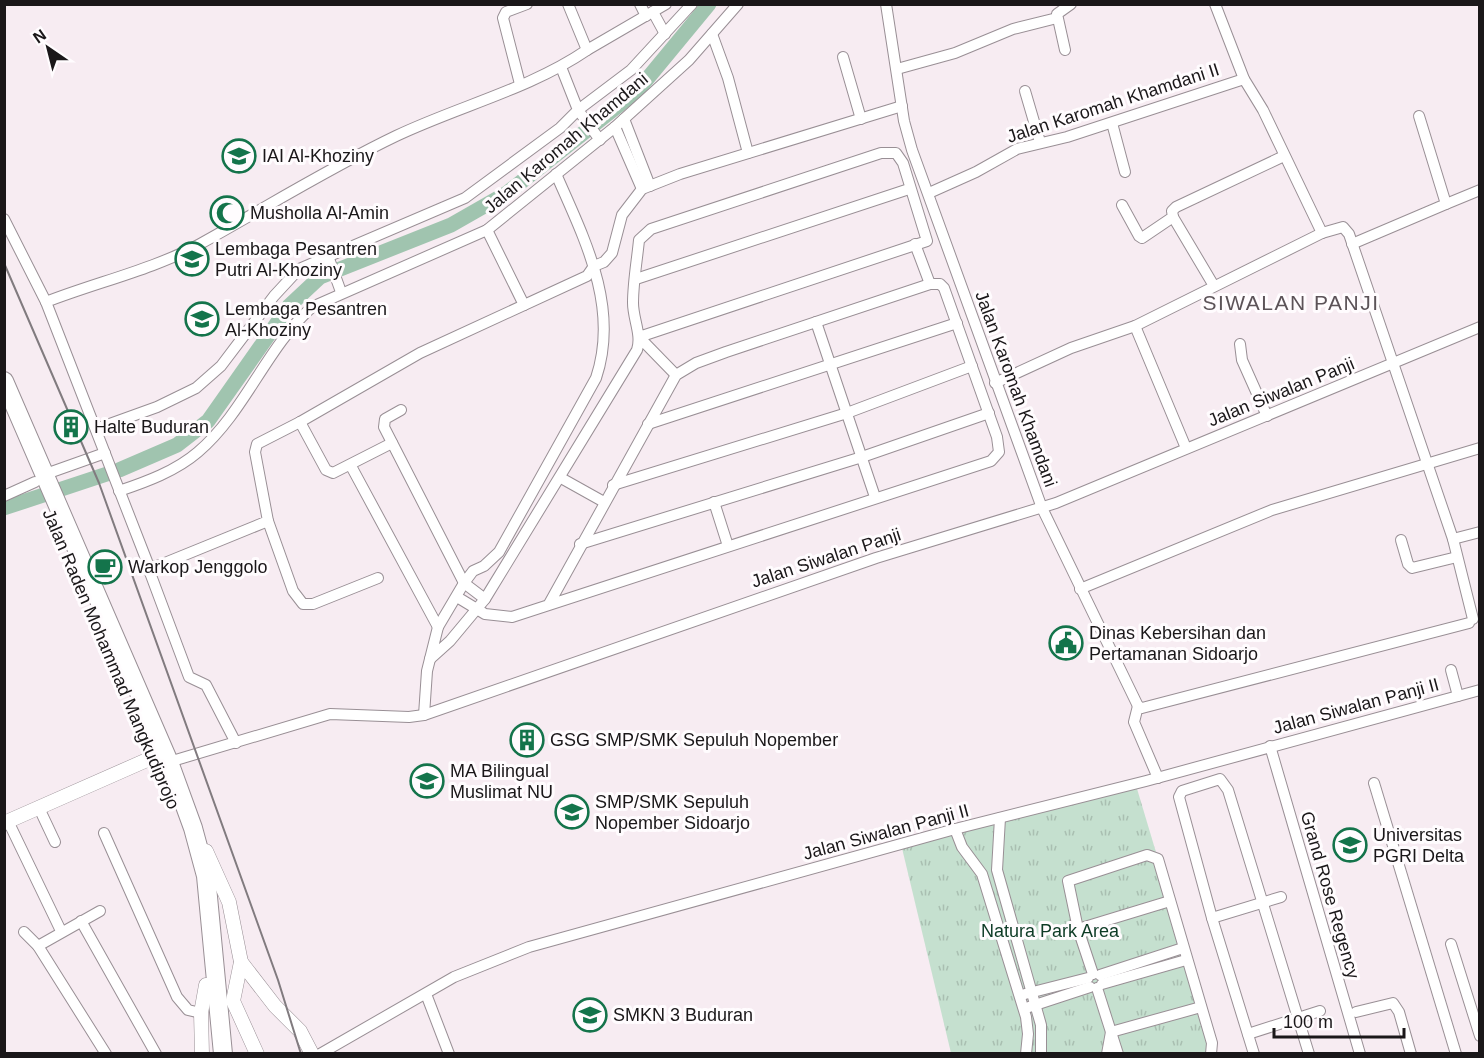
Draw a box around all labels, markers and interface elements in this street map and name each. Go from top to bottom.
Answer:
north arrow [18,18,78,78]
text: N [30,26,49,46]
street label: Jalan Karomah Khamdani II [1004,59,1222,147]
street label: Jalan Karomah Khamdani [480,69,652,217]
school or university icon: IAI Al-Khoziny [221,138,257,174]
place label: IAI Al-Khoziny [262,146,374,166]
mosque icon: Musholla Al-Amin [209,195,245,231]
place label: Musholla Al-Amin [250,203,389,223]
place label: Lembaga Pesantren Putri Al-Khoziny [215,239,377,280]
school or university icon: Lembaga Pesantren Putri Al-Khoziny [174,241,210,277]
street label: Jalan Karomah Khamdani [971,288,1061,490]
district label: SIWALAN PANJI [1202,291,1380,314]
place label: Lembaga Pesantren Al-Khoziny [225,299,387,340]
school or university icon: Lembaga Pesantren Al-Khoziny [184,301,220,337]
street label: Jalan Siwalan Panji [1205,353,1357,431]
building icon: Halte Buduran [53,409,89,445]
place label: Halte Buduran [94,417,209,437]
street label: Jalan Raden Mohammad Mangkudiprojo [38,506,184,812]
street label: Jalan Siwalan Panji [749,524,903,592]
cafe icon: Warkop Jenggolo [87,549,123,585]
place label: Warkop Jenggolo [128,557,267,577]
place label: Dinas Kebersihan dan Pertamanan Sidoarjo [1089,623,1266,664]
public building icon: Dinas Kebersihan dan Pertamanan Sidoarjo [1048,625,1084,661]
street label: Jalan Siwalan Panji II [1271,674,1441,738]
building icon: GSG SMP/SMK Sepuluh Nopember [509,722,545,758]
place label: GSG SMP/SMK Sepuluh Nopember [550,730,838,750]
place label: MA Bilingual Muslimat NU [450,761,553,802]
school or university icon: MA Bilingual Muslimat NU [409,763,445,799]
place label: SMP/SMK Sepuluh Nopember Sidoarjo [595,792,750,833]
school or university icon: SMP/SMK Sepuluh Nopember Sidoarjo [554,794,590,830]
street label: Jalan Siwalan Panji II [801,800,971,864]
street label: Grand Rose Regency [1297,809,1363,981]
place label: Universitas PGRI Delta [1373,825,1465,866]
school or university icon: Universitas PGRI Delta [1332,827,1368,863]
park label: Natura Park Area [981,921,1120,941]
school or university icon: SMKN 3 Buduran [572,997,608,1033]
scale bar [1274,1001,1404,1039]
place label: SMKN 3 Buduran [613,1005,753,1025]
text: 100 m [1283,1012,1333,1032]

